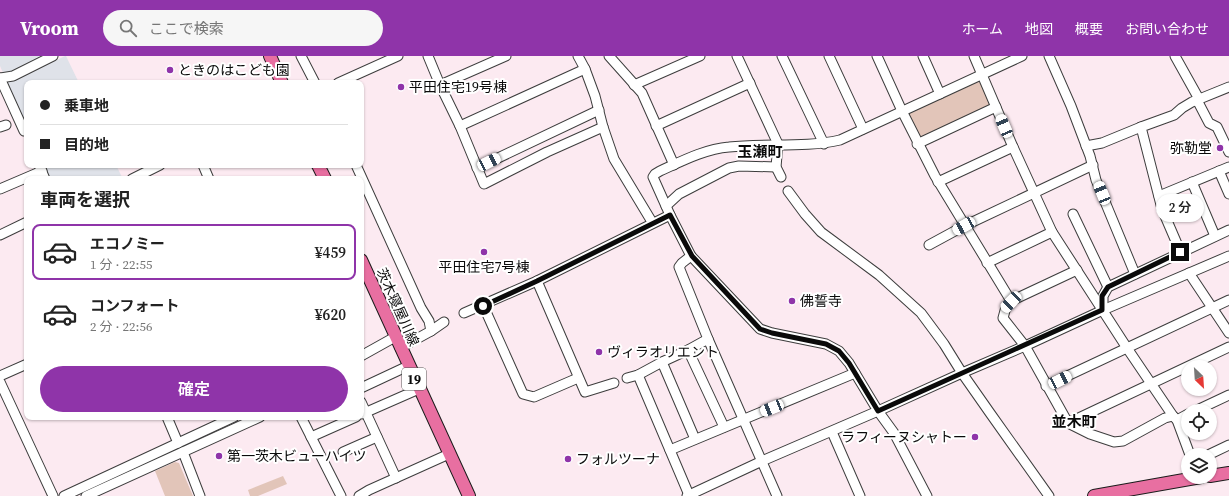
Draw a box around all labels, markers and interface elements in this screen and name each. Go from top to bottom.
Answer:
search box [103,10,383,46]
text: Vroom [20,15,79,41]
icon: search [117,17,139,39]
text: ここで検索 [149,18,224,39]
text: ホーム [961,19,1003,39]
text: 地図 [1025,19,1053,39]
text: 概要 [1075,19,1103,39]
text: お問い合わせ [1125,19,1209,39]
place label: ときのはこども園 [178,60,290,80]
marker: ときのはこども園 [165,65,175,75]
place label: 平田住宅19号棟 [409,77,507,97]
marker: 平田住宅19号棟 [396,82,406,92]
text: 乗車地 [64,95,109,116]
car [994,113,1014,139]
text: 目的地 [64,134,109,155]
place label: 弥勒堂 [1170,138,1212,158]
district label: 玉瀬町 [737,141,783,162]
marker: 弥勒堂 [1215,143,1225,153]
car [476,151,502,173]
car [1092,180,1112,206]
text: 車両を選択 [40,187,130,212]
callout: 2 分 [1156,194,1204,222]
text: 2 分 [1169,199,1191,216]
car [951,215,977,237]
text: エコノミー [90,233,165,254]
icon: car [42,234,78,270]
text: ¥459 [315,242,346,263]
route end [1171,243,1189,261]
marker: 平田住宅7号棟 [479,247,489,257]
text: 1 分 · 22:55 [90,256,152,273]
place label: 平田住宅7号棟 [439,257,530,277]
street label: 茨木寝屋川線 [372,265,424,349]
car [998,289,1024,315]
place label: 佛誓寺 [800,291,842,311]
text: コンフォート [90,295,180,316]
icon: car [42,296,78,332]
marker: 佛誓寺 [787,296,797,306]
route start [474,297,492,315]
text: ¥620 [315,304,346,325]
text: 2 分 · 22:56 [90,318,152,335]
place label: ヴィラオリエント [607,342,719,362]
marker: ヴィラオリエント [594,347,604,357]
north arrow [1181,360,1217,396]
map controls [1181,360,1217,484]
button: 確定 [40,366,348,412]
road number: 19 [402,368,426,390]
car [1047,369,1073,391]
car [759,398,785,418]
button: locate [1181,404,1217,440]
district label: 並木町 [1051,411,1097,432]
place label: ラフィーヌシャトー [841,427,967,447]
marker: ラフィーヌシャトー [970,432,980,442]
place label: 第一茨木ビューハイツ [227,446,366,466]
button: layers [1181,448,1217,484]
place label: フォルツーナ [576,449,660,469]
marker: 第一茨木ビューハイツ [214,451,224,461]
marker: フォルツーナ [563,454,573,464]

